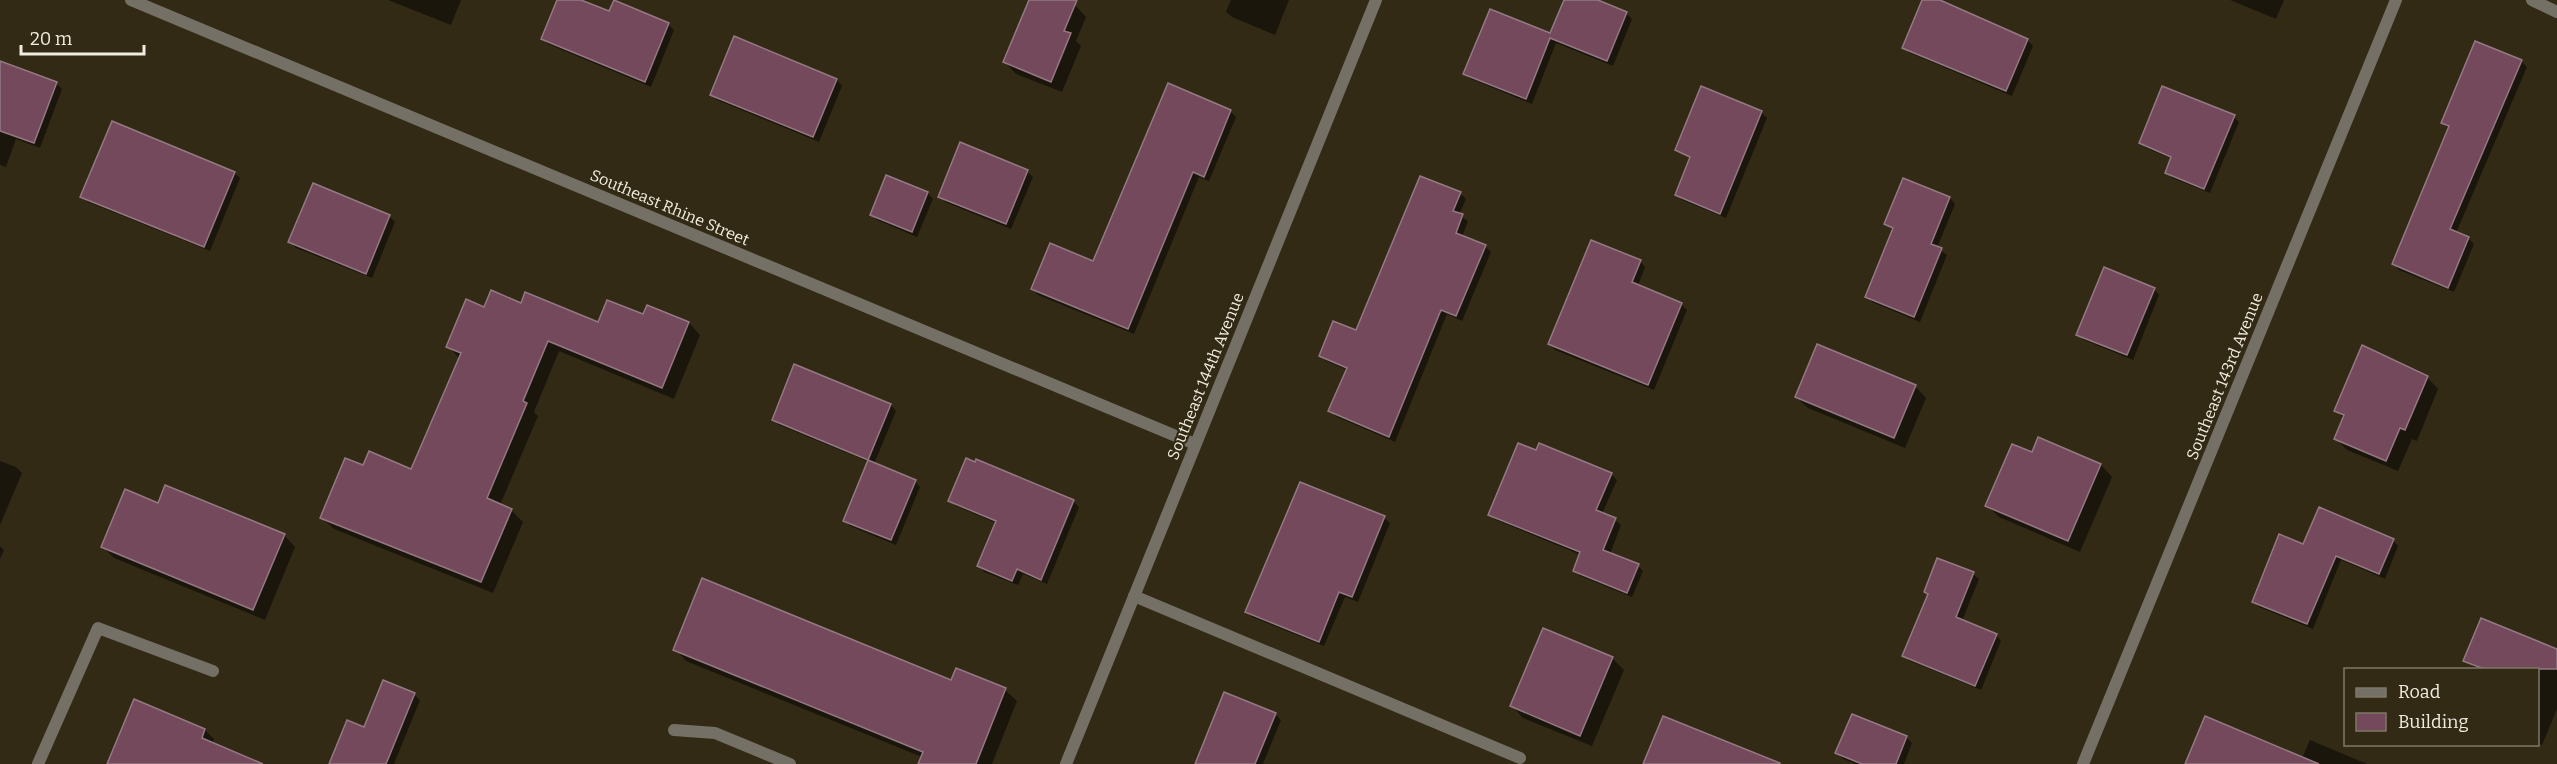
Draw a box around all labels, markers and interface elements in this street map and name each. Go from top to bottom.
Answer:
scale bar [21,18,144,56]
text: 20 m [30,28,72,50]
street label: Southeast Rhine Street [588,165,752,250]
street label: Southeast 144th Avenue [1163,290,1248,463]
street label: Southeast 143rd Avenue [2182,290,2267,463]
legend [2344,668,2539,746]
text: Road [2398,681,2441,703]
text: Building [2398,711,2469,733]

